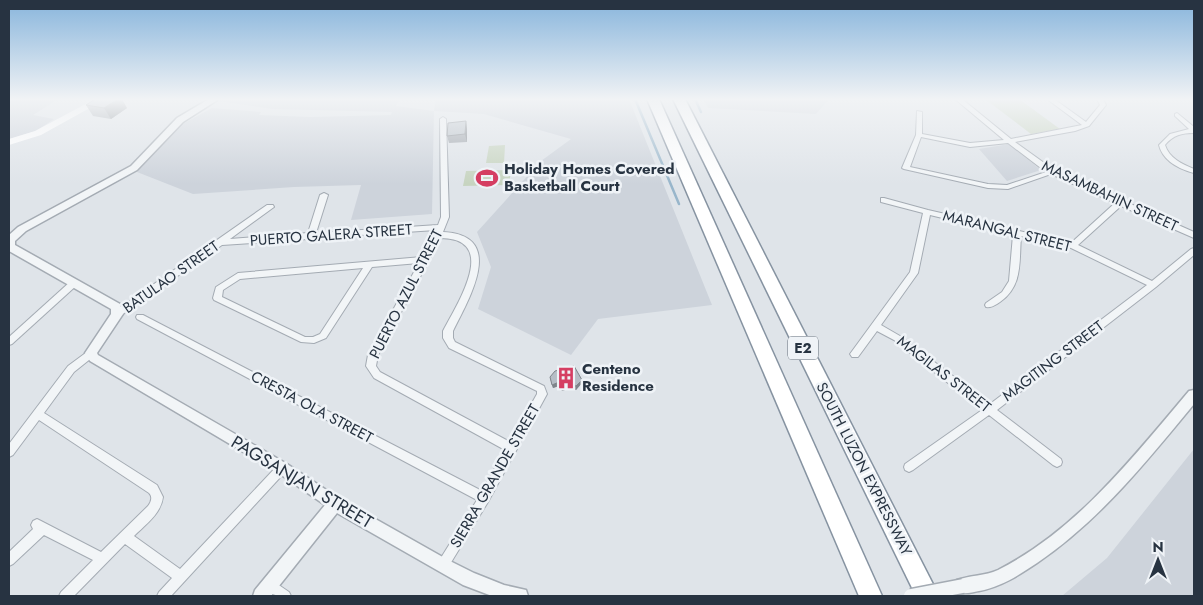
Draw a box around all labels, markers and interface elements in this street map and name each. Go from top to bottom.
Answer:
street label: MASAMBAHIN STREET [1038,155,1182,237]
place label: Holiday Homes Covered Basketball Court [504,158,675,197]
sports icon: Holiday Homes Covered Basketball Court [474,165,500,191]
street label: MARANGAL STREET [941,204,1073,258]
street label: PUERTO GALERA STREET [249,218,413,252]
street label: PUERTO AZUL STREET [364,225,448,363]
street label: BATULAO STREET [118,235,224,319]
street label: MAGITING STREET [998,315,1109,407]
street label: MAGILAS STREET [892,330,996,418]
road number: E2 [788,336,818,359]
place label: Centeno Residence [582,358,654,397]
street label: CRESTA OLA STREET [247,365,377,449]
building icon: Centeno Residence [553,365,579,391]
street label: SOUTH LUZON EXPRESSWAY [811,379,918,560]
street label: SIERRA GRANDE STREET [445,400,545,552]
street label: PAGSANJAN STREET [226,429,379,535]
north arrow [1133,535,1183,585]
text: N [1152,537,1164,557]

